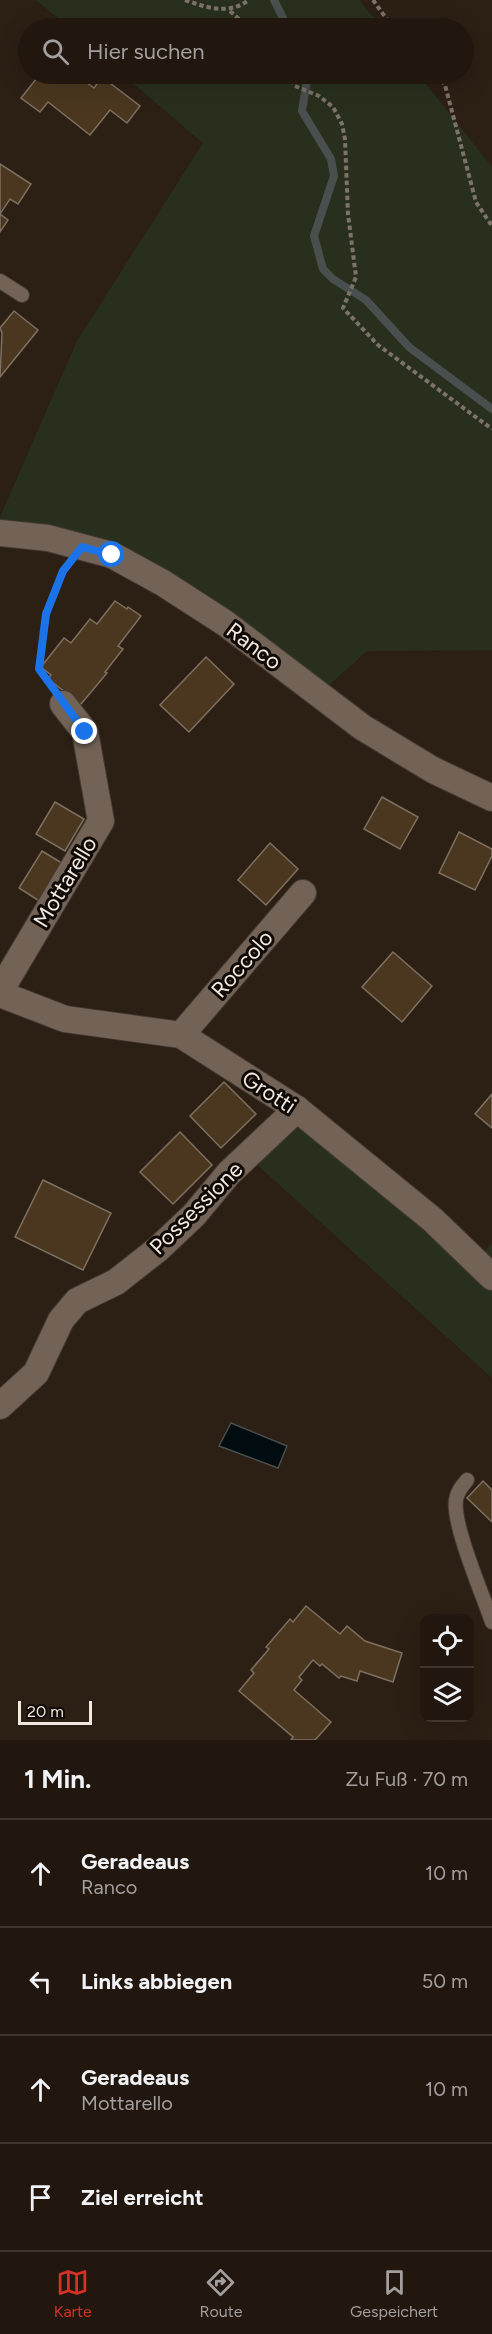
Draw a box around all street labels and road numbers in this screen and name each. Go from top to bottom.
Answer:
street label: Ranco [221,617,287,675]
street label: Mottarello [27,832,103,932]
street label: Roccolo [205,925,279,1003]
street label: Grotti [237,1065,301,1119]
street label: Possessione [144,1156,248,1260]

